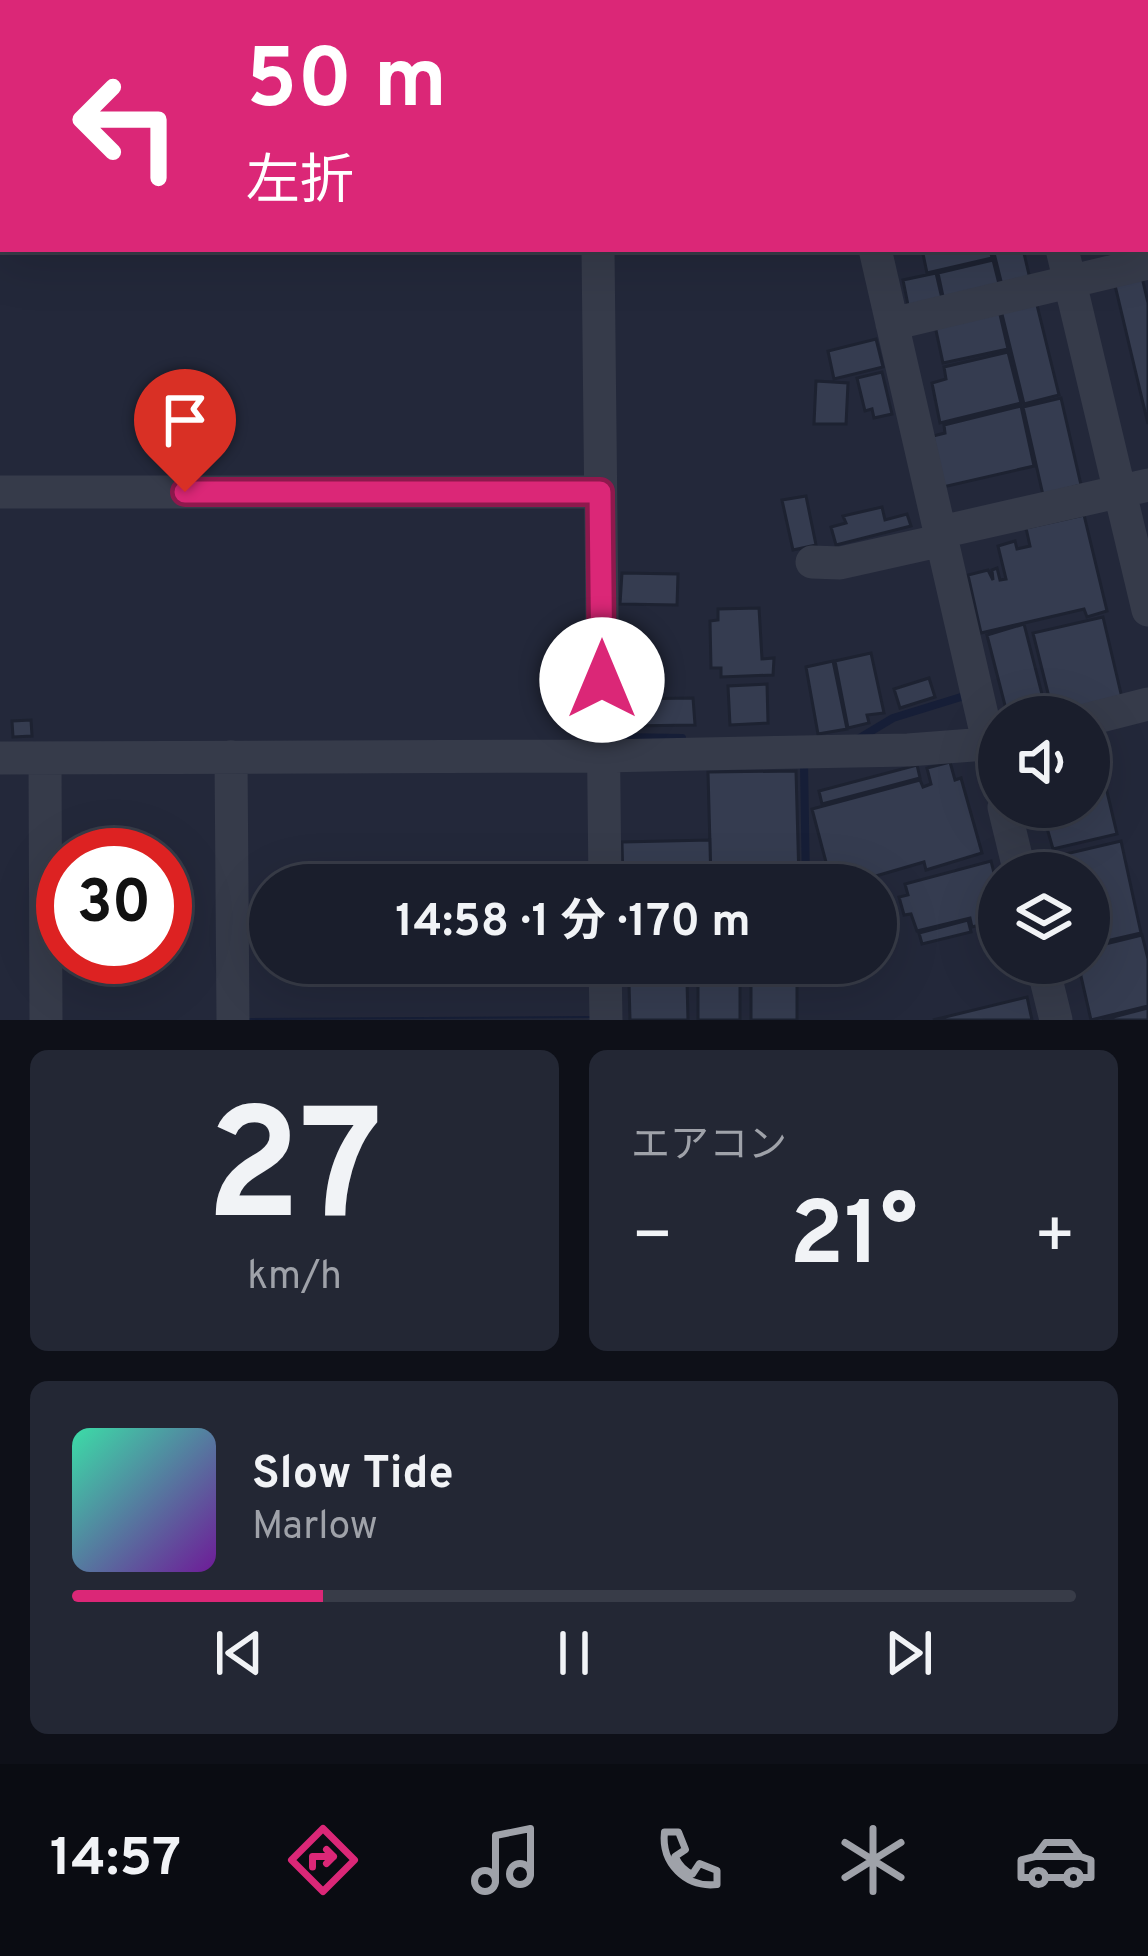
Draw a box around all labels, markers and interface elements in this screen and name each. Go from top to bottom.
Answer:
text: 50 m [246,31,447,137]
icon: left [48,48,204,204]
text: 左折 [246,150,354,219]
pin [134,369,236,492]
icon: arrive [152,387,218,453]
position arrow [539,617,665,743]
map controls [978,696,1110,984]
button: sound [978,696,1110,828]
speed limit sign: 30 [36,828,192,984]
button: layers [978,852,1110,984]
text: 14:58 · 1 分 · 170 m [395,895,751,952]
text: 27 [206,1077,383,1275]
text: エアコン [631,1123,787,1172]
text: 21° [789,1183,918,1296]
text: − [631,1198,674,1281]
text: + [1033,1198,1076,1281]
text: km/h [247,1254,342,1303]
text: Slow Tide [252,1447,454,1504]
text: Marlow [252,1504,378,1553]
icon: previous [206,1620,272,1686]
icon: pause [541,1620,607,1686]
icon: next [876,1620,942,1686]
icon: directions [281,1818,365,1902]
icon: music [464,1818,548,1902]
icon: phone [647,1818,731,1902]
icon: climate [831,1818,915,1902]
icon: car [1014,1818,1098,1902]
text: 14:57 [50,1826,181,1895]

